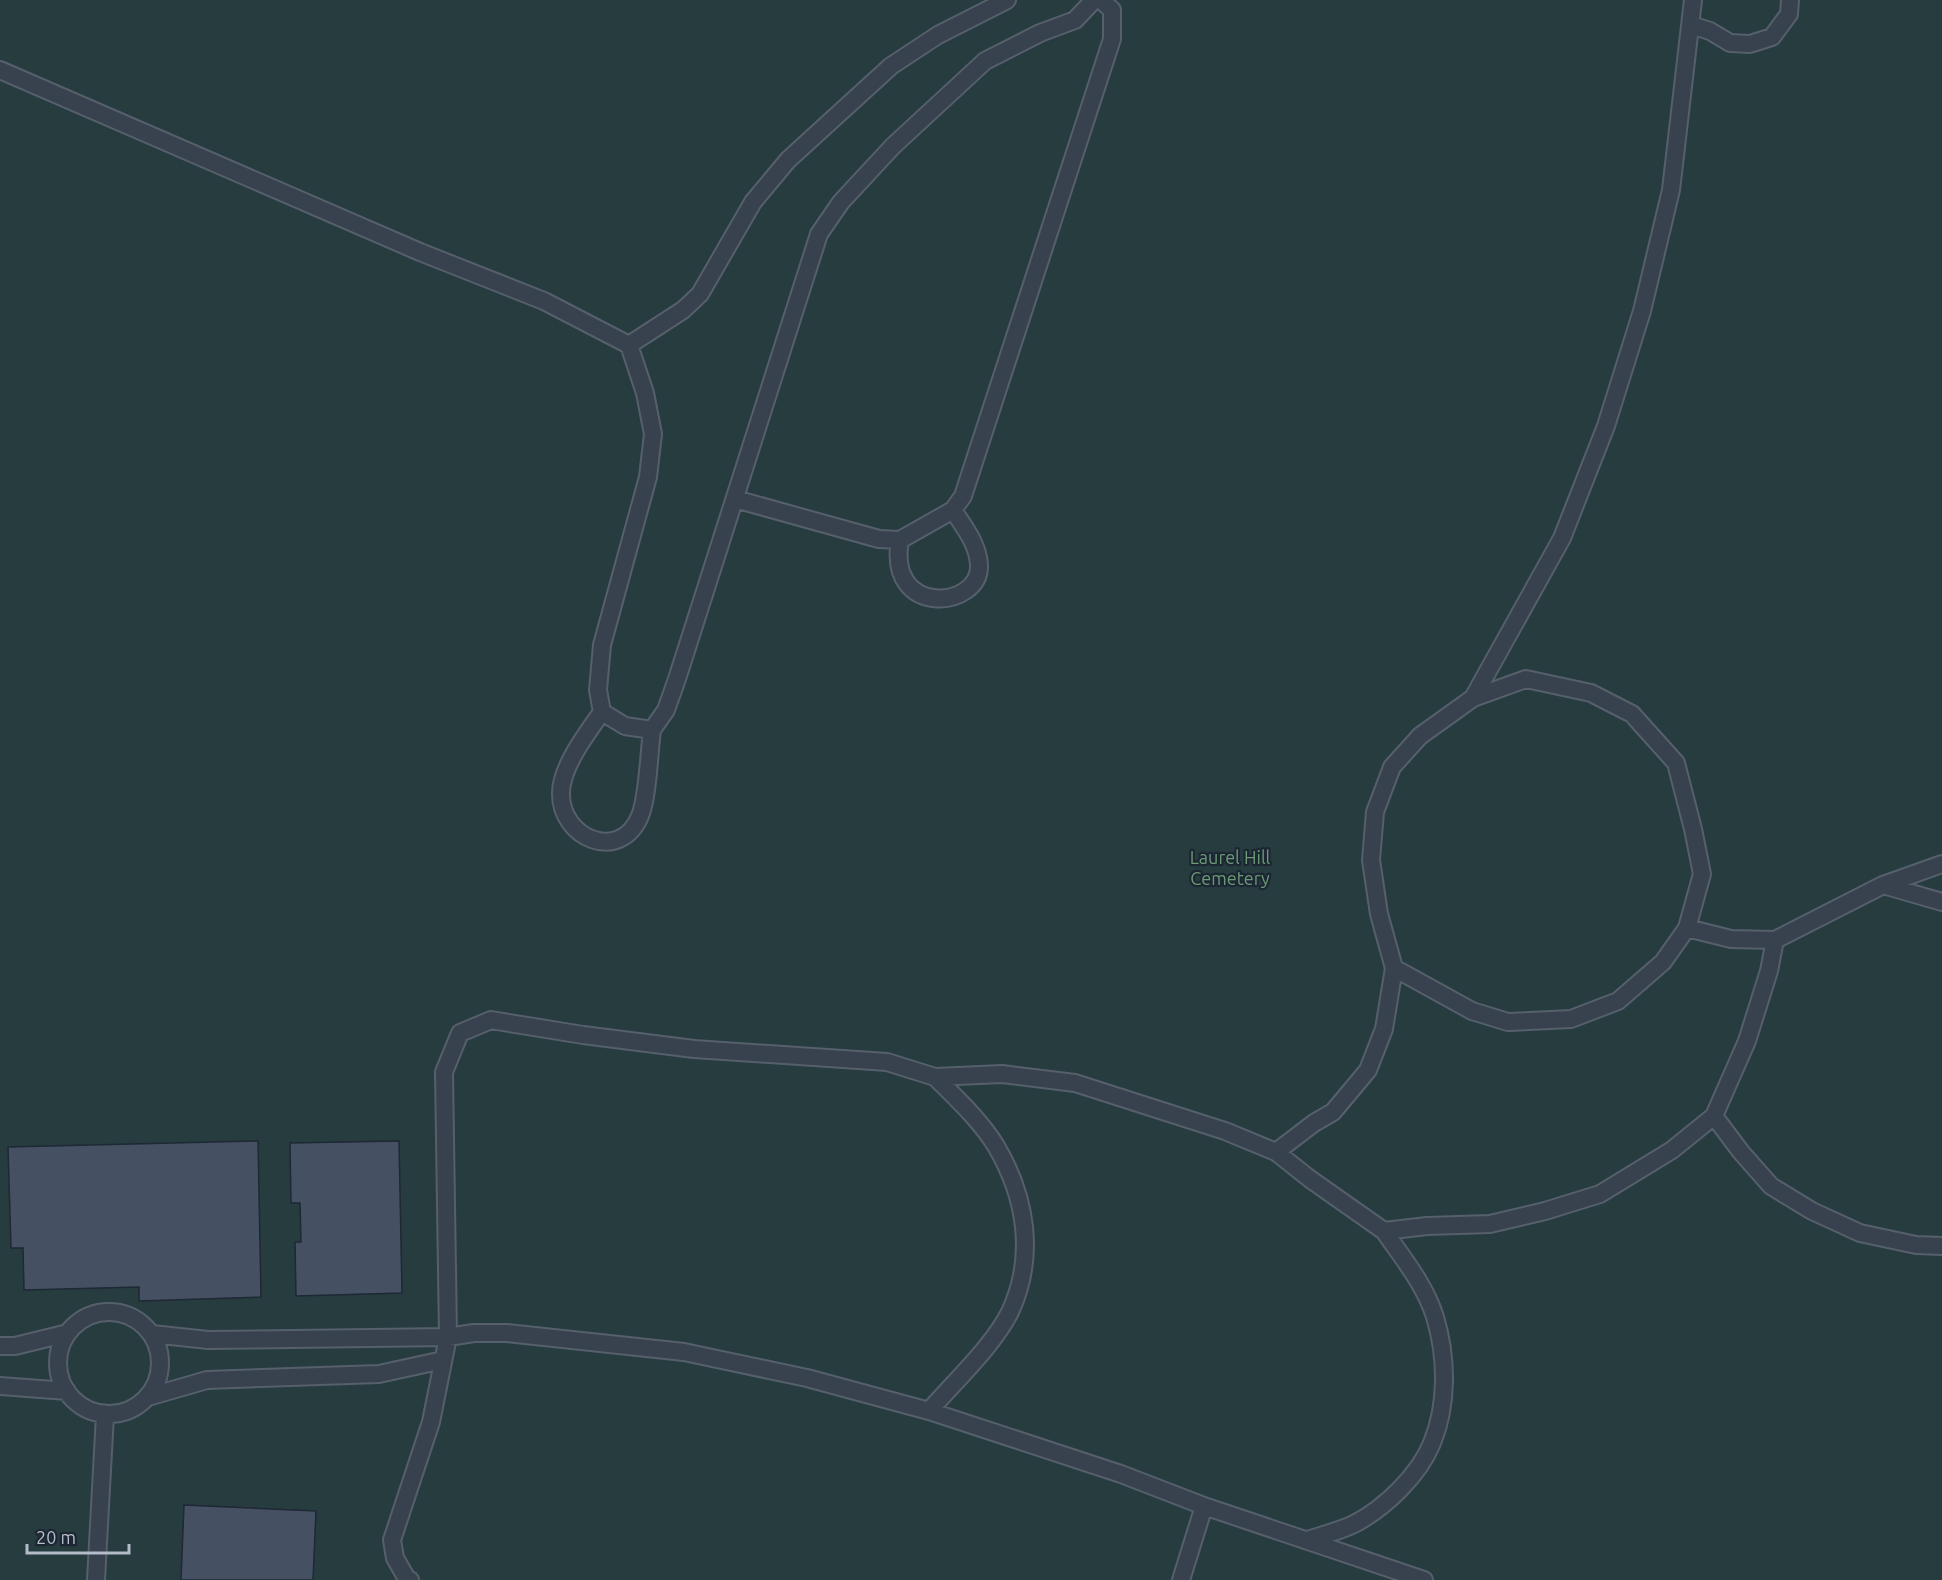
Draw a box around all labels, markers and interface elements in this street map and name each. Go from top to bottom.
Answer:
park label: Laurel Hill Cemetery [1190,847,1271,888]
scale bar [27,1517,129,1555]
text: 20 m [36,1527,76,1547]

